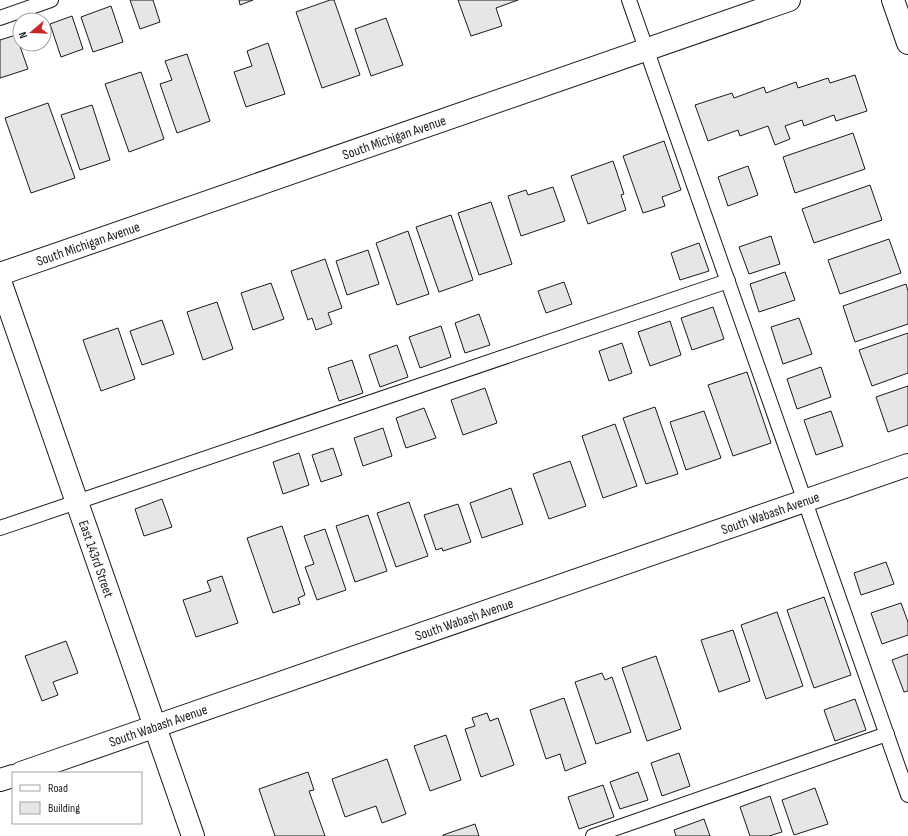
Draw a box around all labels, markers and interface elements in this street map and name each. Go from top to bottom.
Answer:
north arrow [12,12,52,52]
text: N [16,30,30,40]
street label: South Michigan Avenue [340,112,448,164]
street label: South Michigan Avenue [34,218,142,270]
street label: South Wabash Avenue [719,488,822,538]
street label: East 143rd Street [75,518,117,600]
street label: South Wabash Avenue [413,595,516,645]
street label: South Wabash Avenue [107,701,210,751]
legend [12,772,142,824]
text: Road [48,781,68,796]
text: Building [48,801,80,816]

